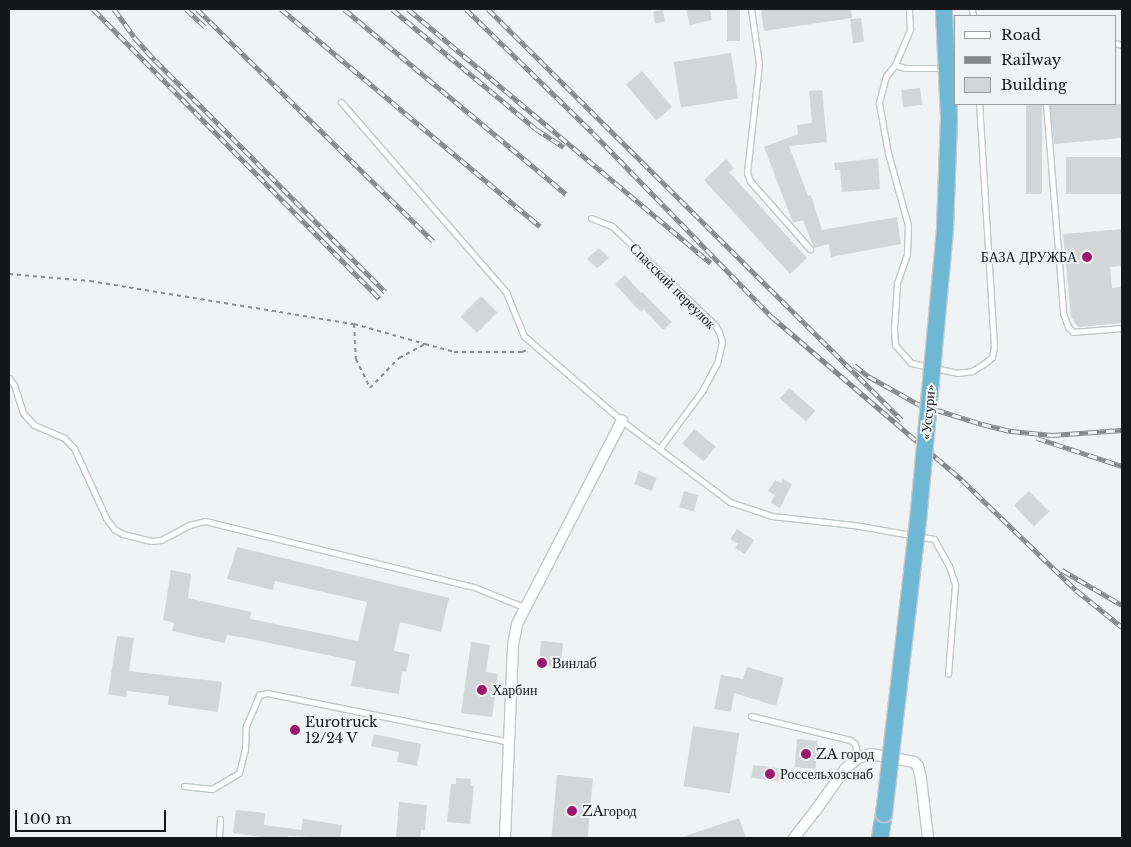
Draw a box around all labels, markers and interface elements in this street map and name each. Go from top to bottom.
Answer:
legend [954,15,1116,105]
text: Road [1001,25,1041,44]
text: Railway [1001,50,1061,69]
text: Building [1001,75,1067,94]
street label: Спасский переулок [626,239,720,333]
place label: БАЗА ДРУЖБА [981,249,1077,265]
marker: БАЗА ДРУЖБА [1081,251,1093,263]
street label: «Уссури» [917,384,939,440]
place label: Винлаб [552,655,597,671]
marker: Винлаб [536,657,548,669]
place label: Харбин [492,682,537,698]
marker: Харбин [476,684,488,696]
place label: Eurotruck 12/24 V [305,714,378,746]
marker: Eurotruck 12/24 V [289,724,301,736]
place label: ZA город [816,746,875,762]
marker: ZA город [800,748,812,760]
place label: Россельхозснаб [780,766,873,782]
marker: Россельхозснаб [764,768,776,780]
scale bar [18,800,169,832]
place label: ZAгород [582,803,637,819]
marker: ZAгород [566,805,578,817]
text: 100 m [23,809,72,828]

